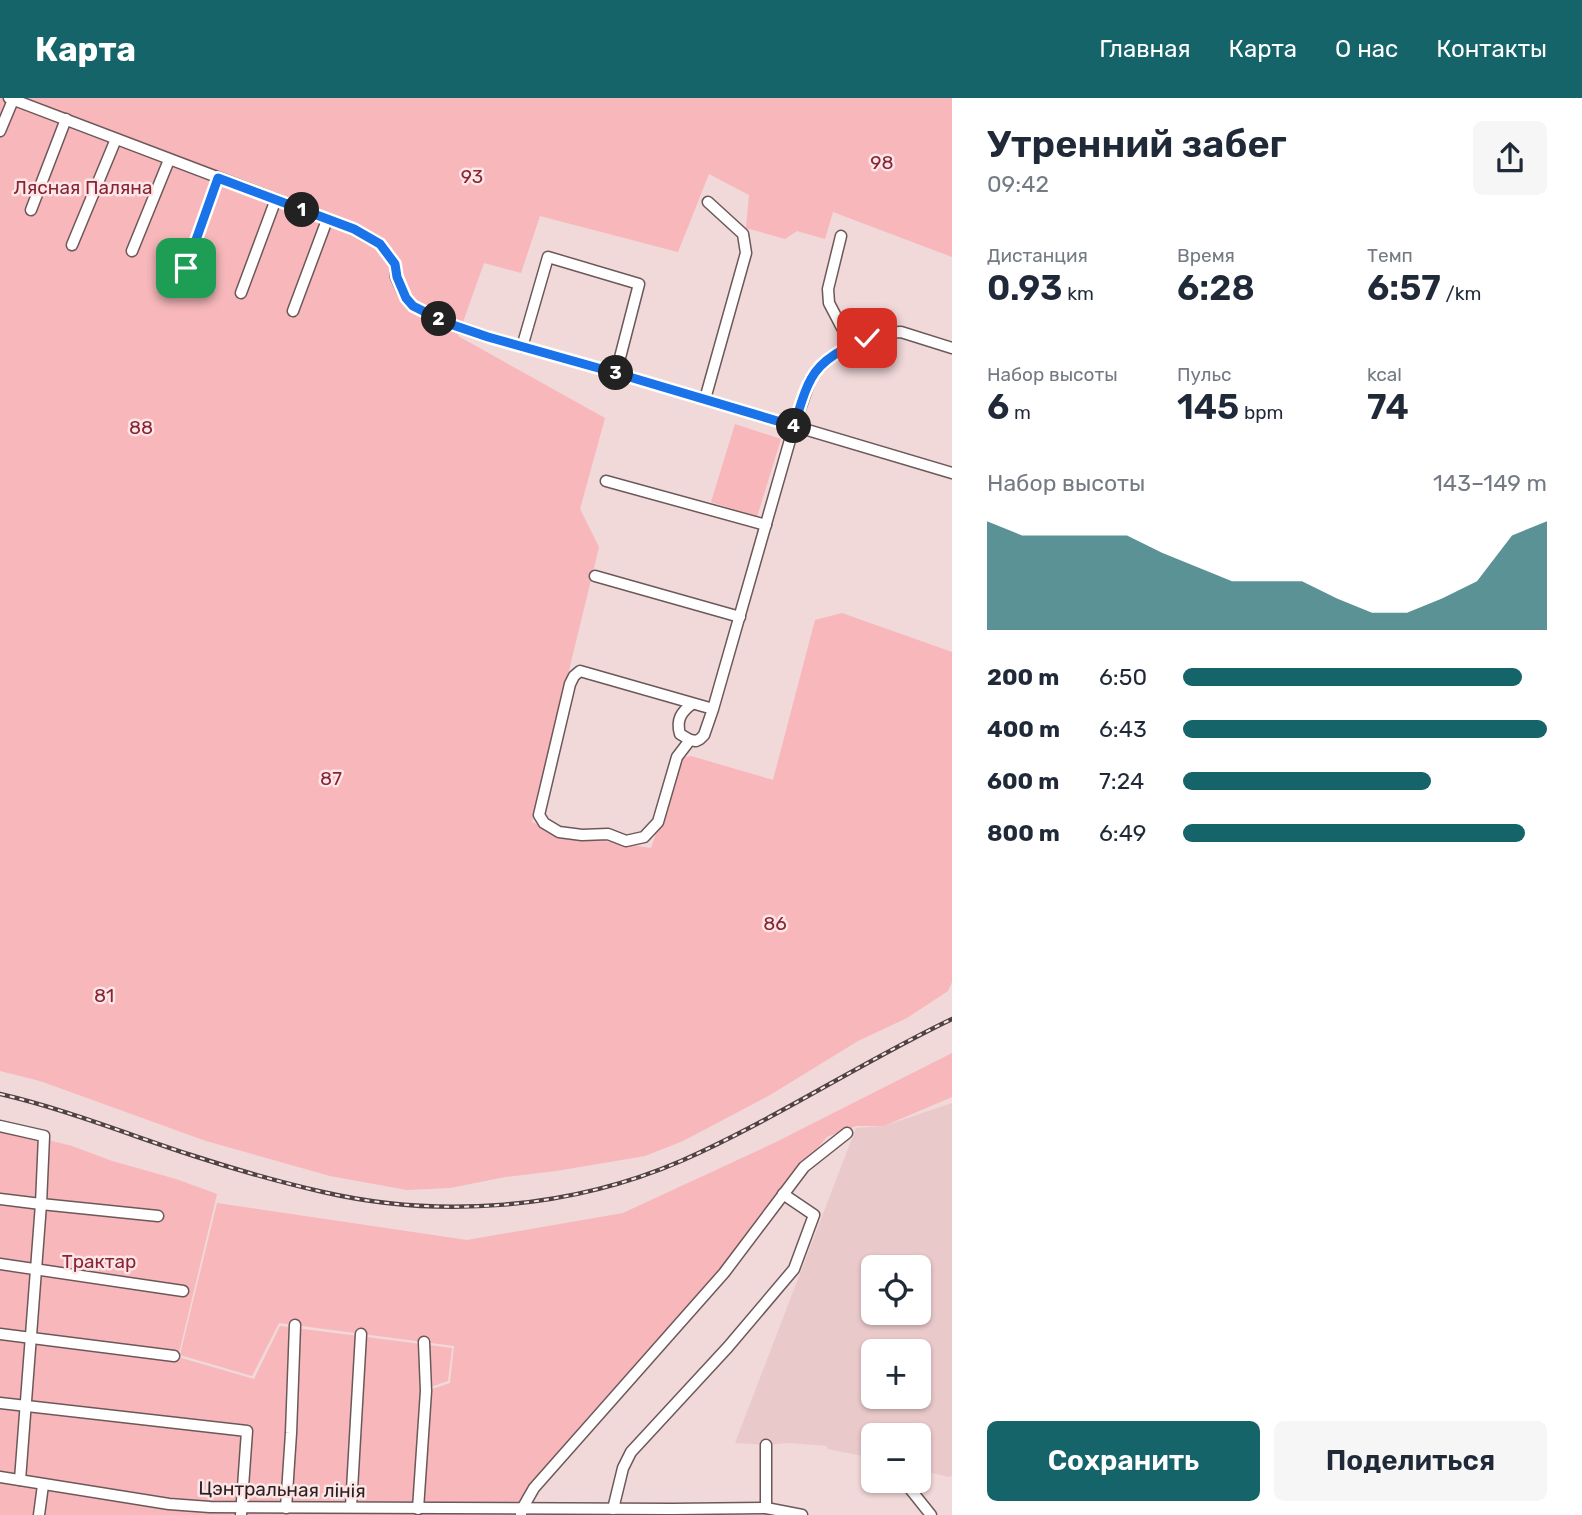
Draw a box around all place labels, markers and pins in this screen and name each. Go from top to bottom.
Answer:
pin: 1 [284,192,320,228]
pin [156,238,216,298]
pin: 2 [422,302,457,336]
pin [837,308,897,368]
pin: 3 [598,356,634,390]
pin: 4 [776,408,812,444]

